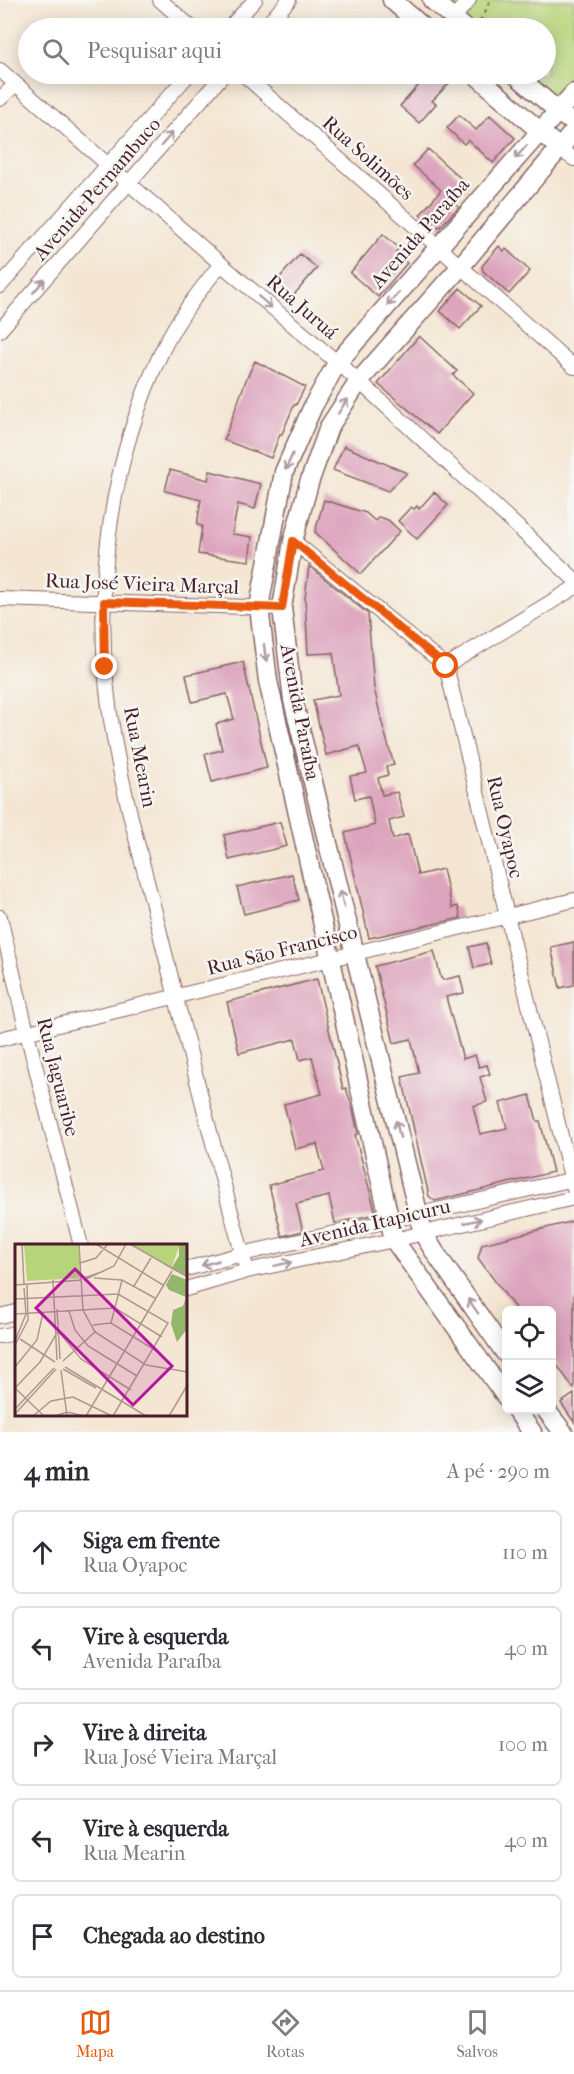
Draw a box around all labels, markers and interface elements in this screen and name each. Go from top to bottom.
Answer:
search box [18,18,556,84]
icon: search [39,35,72,68]
text: Pesquisar aqui [87,38,222,64]
street label: Rua Solimões [318,111,418,205]
street label: Avenida Pernambuco [28,113,165,266]
one-way arrow [160,132,174,147]
one-way arrow [514,144,528,159]
street label: Avenida Paraíba [365,173,475,293]
street label: Rua Juruá [262,270,343,345]
one-way arrow [32,278,45,294]
one-way arrow [386,291,400,306]
one-way arrow [257,295,272,309]
one-way arrow [337,398,349,415]
one-way arrow [282,452,294,470]
street label: Rua José Vieira Marçal [45,569,240,599]
street label: Avenida Paraíba [275,641,325,783]
one-way arrow [259,643,270,663]
route start [432,652,458,678]
route end [91,653,117,679]
street label: Rua Mearin [119,705,161,810]
street label: Rua Oyapoc [482,774,528,881]
one-way arrow [335,890,347,909]
street label: Rua São Francisco [204,920,360,980]
street label: Rua Jaguaribe [32,1015,84,1139]
one-way arrow [391,1120,403,1139]
street label: Avenida Itapicuru [296,1194,453,1252]
one-way arrow [464,1215,483,1227]
inset map [15,1244,188,1417]
one-way arrow [201,1257,220,1269]
one-way arrow [273,1257,292,1269]
one-way arrow [467,1298,479,1314]
map controls [502,1306,556,1414]
button: locate [502,1306,556,1360]
button: layers [502,1360,556,1414]
text: 4 min [24,1456,89,1487]
text: A pé · 290 m [447,1460,550,1483]
text: Siga em frente [83,1528,220,1554]
icon: ahead [26,1536,59,1569]
text: 110 m [502,1541,548,1564]
text: Rua Oyapoc [83,1554,187,1577]
text: Vire à esquerda [83,1624,228,1650]
icon: left [26,1632,59,1665]
text: 40 m [504,1637,548,1660]
text: Avenida Paraíba [83,1650,221,1673]
text: Vire à direita [83,1720,206,1746]
icon: right [26,1728,59,1761]
text: 100 m [498,1733,548,1756]
text: Rua José Vieira Marçal [83,1746,277,1769]
text: Vire à esquerda [83,1816,228,1842]
icon: left [26,1824,59,1857]
text: 40 m [504,1829,548,1852]
text: Rua Mearin [83,1842,185,1865]
icon: arrive [26,1920,59,1953]
text: Chegada ao destino [83,1923,265,1949]
tab: Mapa [76,2006,114,2061]
tab: Rotas [266,2006,304,2061]
tab: Salvos [456,2006,498,2061]

